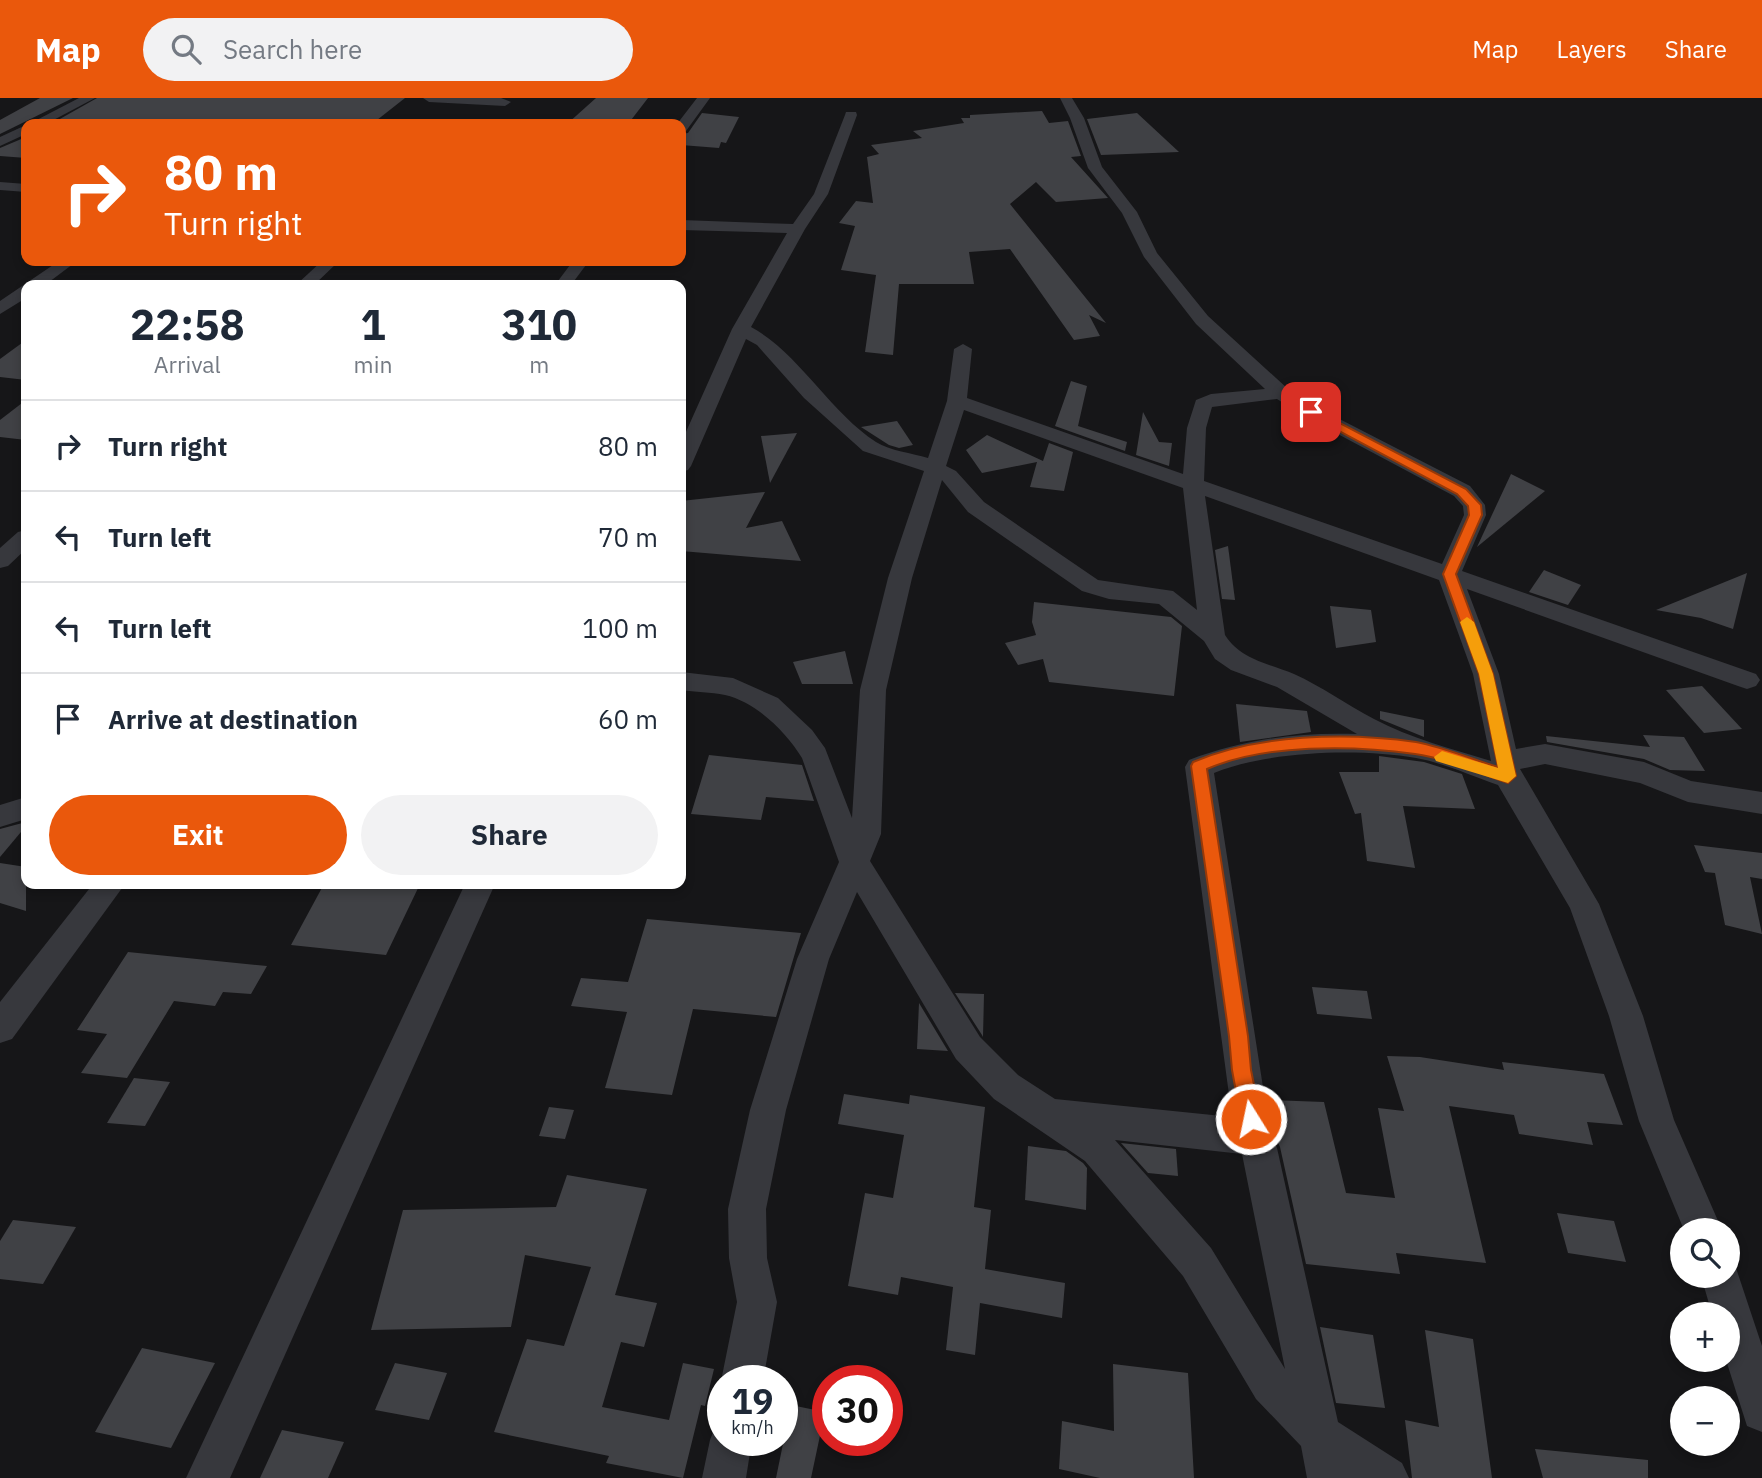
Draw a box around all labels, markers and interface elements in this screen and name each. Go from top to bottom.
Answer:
search box [143,18,633,81]
text: Map [35,28,101,71]
icon: search [167,30,205,68]
text: Search here [223,32,362,66]
text: Map [1472,33,1519,65]
text: Layers [1557,33,1627,65]
text: Share [1665,33,1727,65]
text: 80 m [164,140,278,203]
icon: right [49,147,140,238]
text: Turn right [164,202,302,244]
text: 22:58 [130,297,245,352]
text: 1 [360,297,386,352]
text: 310 [501,297,577,352]
text: Arrival [154,349,221,379]
text: min [354,349,392,379]
text: m [529,349,549,379]
pin [1281,382,1341,442]
icon: arrive [1292,393,1330,431]
icon: right [49,427,87,465]
text: Turn right [108,429,227,463]
text: 80 m [598,429,658,463]
icon: left [49,518,87,556]
text: Turn left [108,520,211,554]
text: 70 m [598,520,658,554]
icon: left [49,609,87,647]
text: Turn left [108,611,211,645]
text: 100 m [582,611,658,645]
icon: arrive [49,700,87,738]
text: Arrive at destination [108,702,358,736]
text: 60 m [598,702,658,736]
button: Exit [49,795,347,875]
button: Share [361,795,658,875]
position arrow [1214,1082,1288,1156]
map controls [1670,1218,1740,1456]
button: search [1670,1218,1740,1288]
button: + [1670,1302,1740,1372]
speed limit sign: 30 [812,1365,903,1456]
text: 19 [731,1378,774,1424]
button: − [1670,1386,1740,1456]
text: km/h [731,1416,774,1439]

